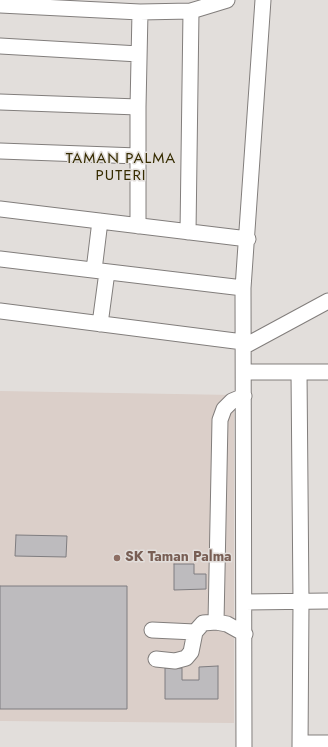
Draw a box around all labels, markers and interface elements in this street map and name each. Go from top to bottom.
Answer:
district label: TAMAN PALMA PUTERI [66,150,176,185]
place label: SK Taman Palma [125,550,232,566]
marker: SK Taman Palma [112,553,122,563]

